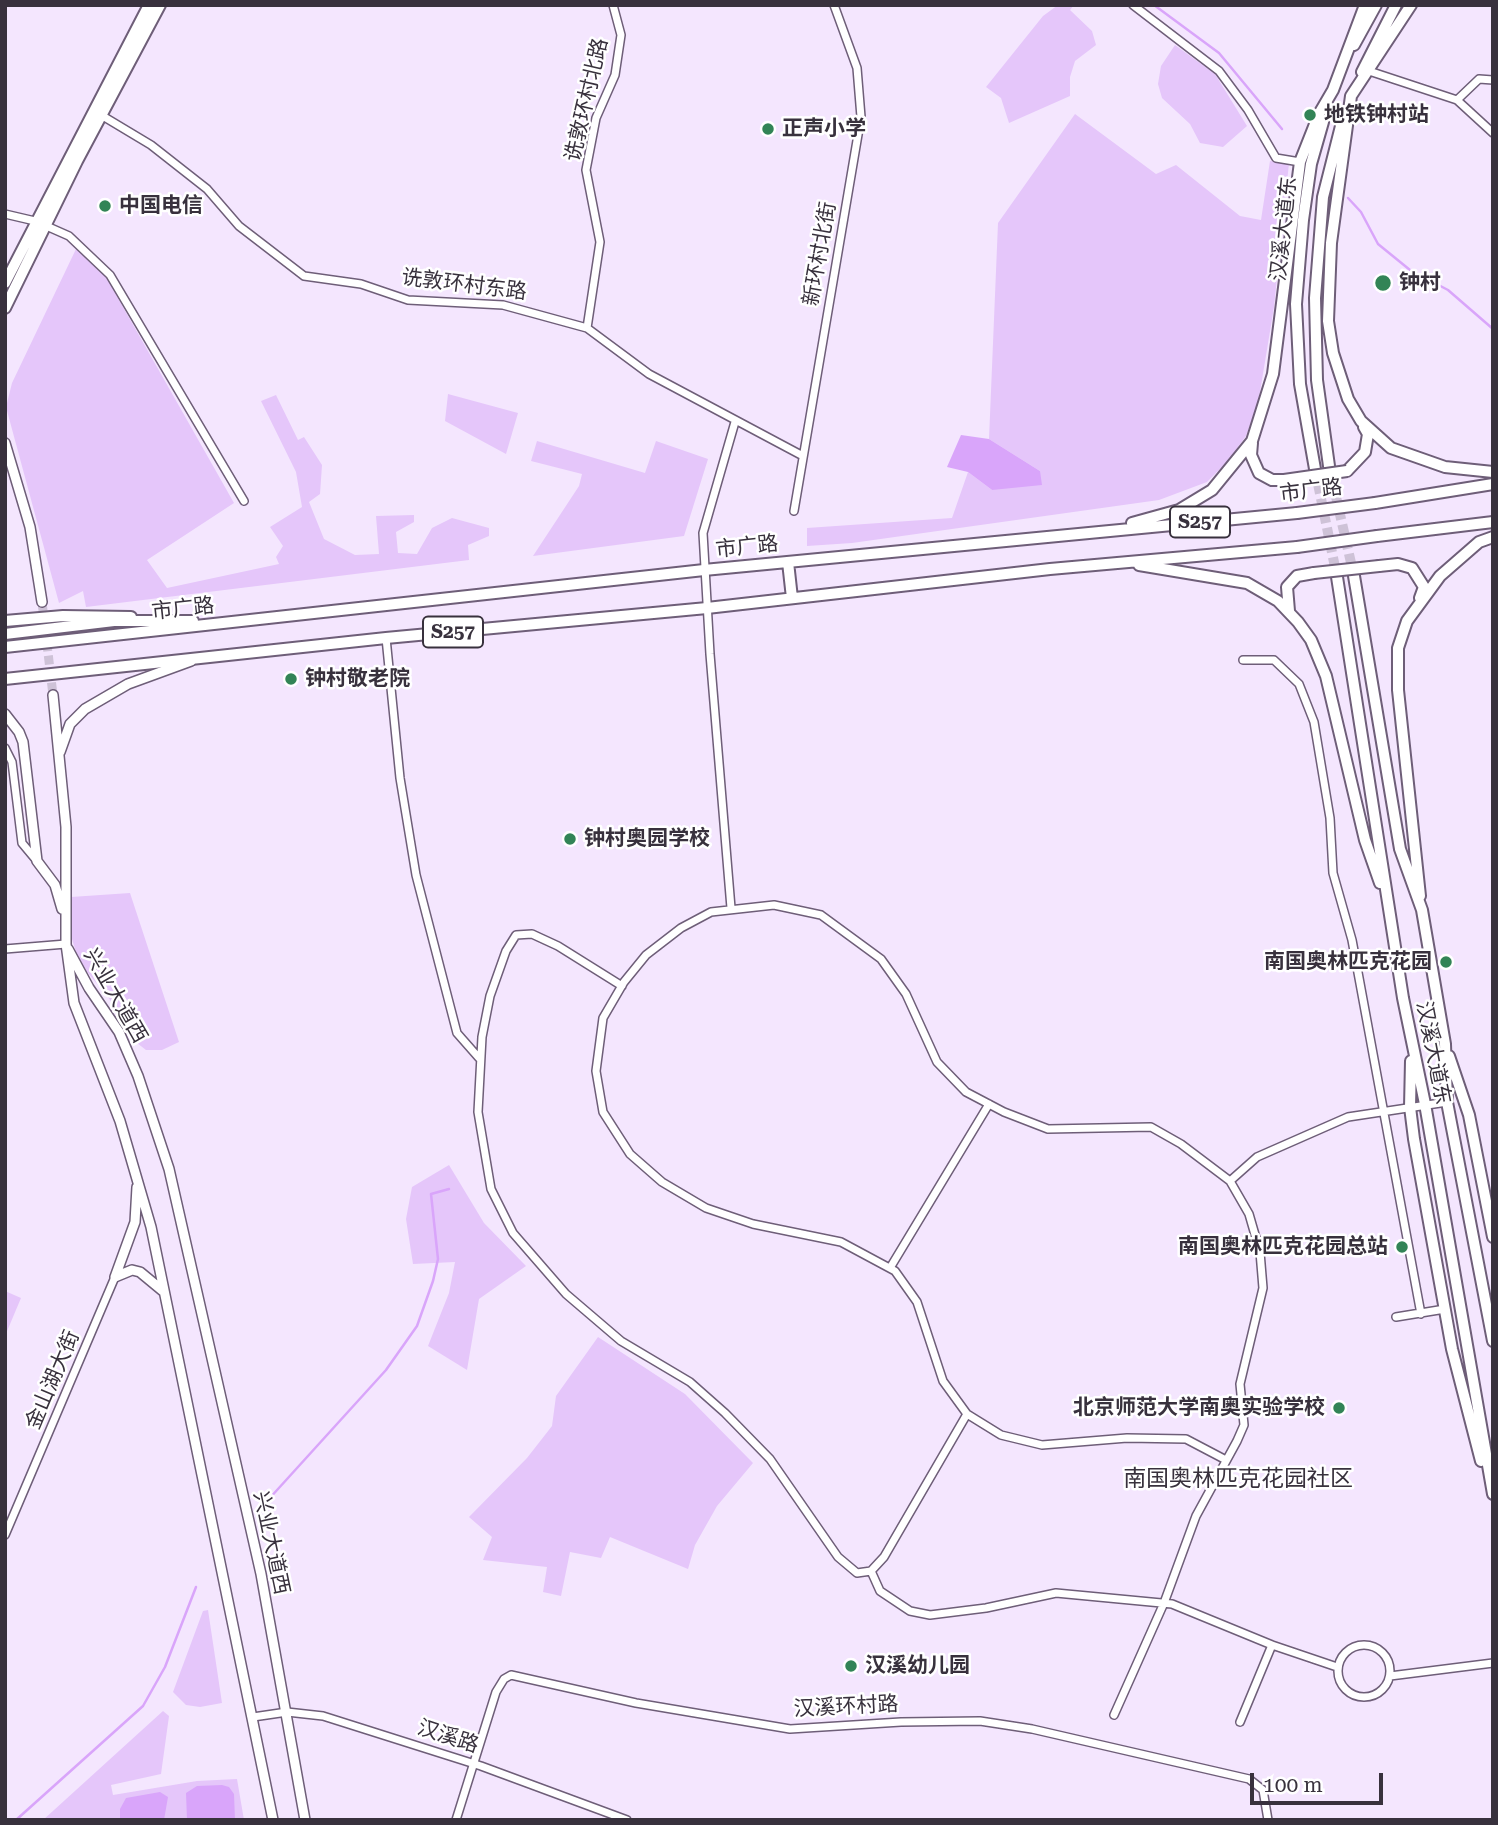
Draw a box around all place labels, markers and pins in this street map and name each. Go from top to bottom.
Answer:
place label: 地铁钟村站 [1324,102,1429,128]
marker: 地铁钟村站 [1302,107,1318,123]
place label: 正声小学 [782,116,866,142]
marker: 正声小学 [760,121,776,137]
place label: 中国电信 [119,193,203,219]
marker: 中国电信 [97,198,113,214]
place label: 钟村 [1399,270,1441,296]
marker: 钟村 [1373,273,1393,293]
place label: 钟村敬老院 [305,666,410,692]
marker: 钟村敬老院 [283,671,299,687]
place label: 钟村奥园学校 [584,826,710,852]
marker: 钟村奥园学校 [562,831,578,847]
place label: 南国奥林匹克花园 [1264,949,1432,975]
marker: 南国奥林匹克花园 [1438,954,1454,970]
place label: 南国奥林匹克花园总站 [1178,1234,1388,1260]
marker: 南国奥林匹克花园总站 [1394,1239,1410,1255]
place label: 北京师范大学南奥实验学校 [1073,1395,1325,1421]
marker: 北京师范大学南奥实验学校 [1331,1400,1347,1416]
place label: 汉溪幼儿园 [865,1653,970,1679]
marker: 汉溪幼儿园 [843,1658,859,1674]

